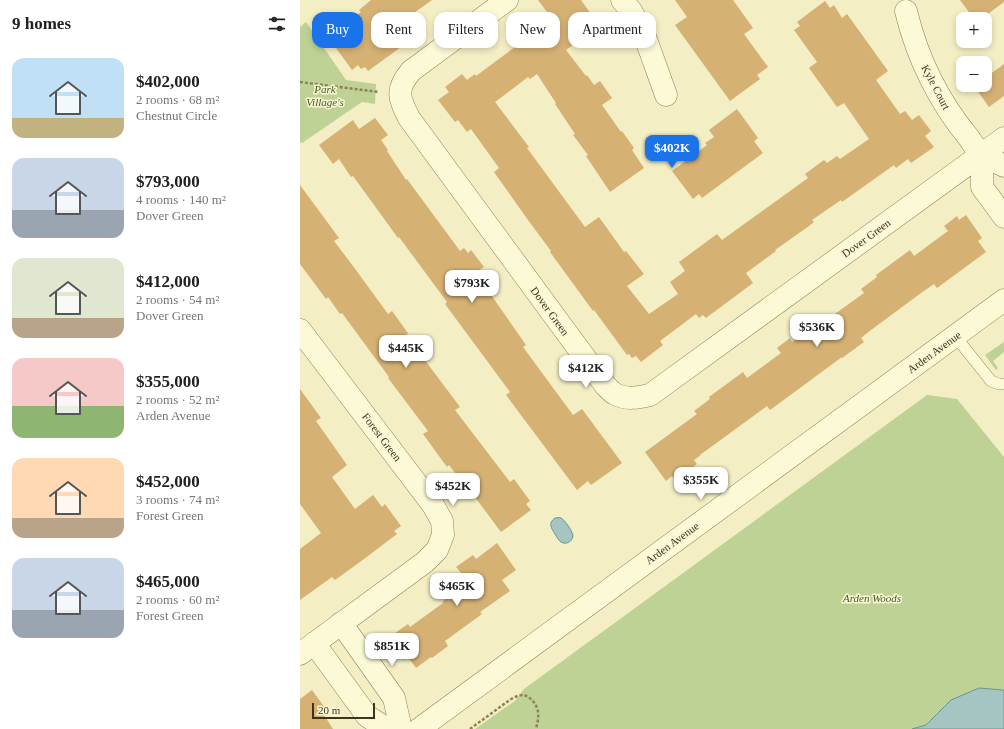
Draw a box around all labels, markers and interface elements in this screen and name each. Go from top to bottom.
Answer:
chip: Buy [312,12,363,48]
chip: Rent [371,12,426,48]
chip: Filters [434,12,498,48]
chip: New [506,12,560,48]
chip: Apartment [568,12,656,48]
map controls [956,12,992,92]
button: + [956,12,992,48]
icon: filters [266,13,288,35]
text: 9 homes [12,14,71,33]
button: − [956,56,992,92]
street label: Kyle Court [919,62,953,112]
text: $402,000 [136,72,200,91]
icon: home [44,74,92,122]
park label: Park Village's [306,83,344,108]
text: 2 rooms · 68 m² [136,92,219,107]
text: Chestnut Circle [136,108,217,123]
pin: $402K [644,135,700,169]
text: $402K [654,140,690,155]
text: $793,000 [136,172,200,191]
icon: home [44,174,92,222]
text: 4 rooms · 140 m² [136,192,226,207]
text: Dover Green [136,208,204,223]
street label: Dover Green [839,216,893,260]
pin: $793K [444,270,500,304]
text: $412,000 [136,272,200,291]
icon: home [44,274,92,322]
text: $793K [454,275,490,290]
street label: Dover Green [528,284,572,338]
text: 2 rooms · 54 m² [136,292,219,307]
text: Dover Green [136,308,204,323]
pin: $536K [789,314,845,348]
text: $536K [799,319,835,334]
street label: Arden Avenue [905,329,963,375]
pin: $445K [378,335,434,369]
text: $445K [388,340,424,355]
pin: $412K [558,355,614,389]
text: $412K [568,360,604,375]
text: $355,000 [136,372,200,391]
icon: home [44,374,92,422]
text: 2 rooms · 52 m² [136,392,219,407]
text: Arden Avenue [136,408,210,423]
street label: Forest Green [360,411,404,464]
pin: $355K [673,467,729,501]
text: $452,000 [136,472,200,491]
text: $355K [683,472,719,487]
pin: $452K [425,473,481,507]
icon: home [44,474,92,522]
text: $452K [435,478,471,493]
text: 3 rooms · 74 m² [136,492,219,507]
text: Forest Green [136,508,204,523]
street label: Arden Avenue [643,520,701,566]
text: $465,000 [136,572,200,591]
pin: $465K [429,573,485,607]
icon: home [44,574,92,622]
text: $465K [439,578,475,593]
text: 2 rooms · 60 m² [136,592,219,607]
park label: Arden Woods [842,592,901,604]
text: Forest Green [136,608,204,623]
pin: $851K [364,633,420,667]
text: $851K [374,638,410,653]
scale bar [312,701,375,720]
text: 20 m [318,704,340,716]

